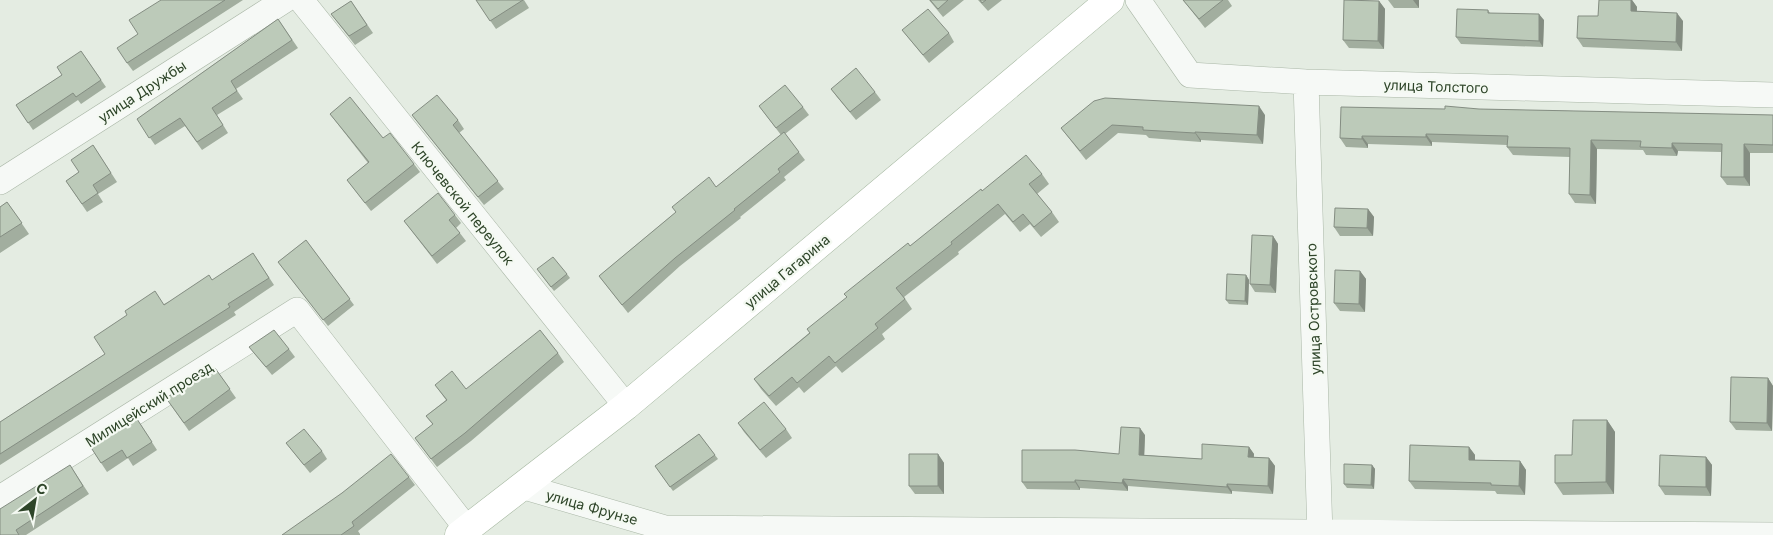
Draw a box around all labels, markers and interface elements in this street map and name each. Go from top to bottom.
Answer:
street label: улица Дружбы [95,56,189,126]
street label: улица Толстого [1383,76,1489,96]
street label: Ключевской переулок [408,138,518,268]
street label: улица Гагарина [741,231,833,311]
street label: улица Островского [1302,243,1324,375]
street label: Милицейский проезд [82,358,216,450]
north arrow [10,475,60,525]
text: С [33,478,51,498]
street label: улица Фрунзе [544,486,640,528]

